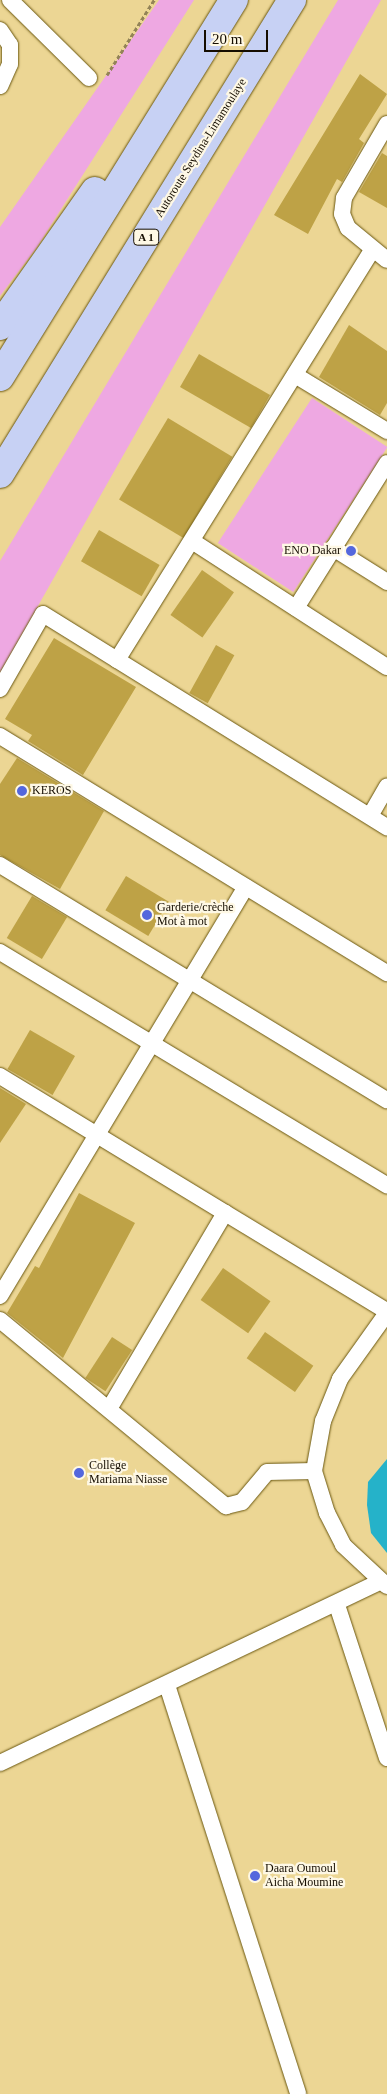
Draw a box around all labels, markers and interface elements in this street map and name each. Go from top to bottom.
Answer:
scale bar [207,20,271,52]
text: 20 m [212,31,242,47]
street label: Autoroute Seydina-Limamoulaye [152,76,250,220]
road number: A 1 [132,228,160,246]
place label: ENO Dakar [284,544,341,558]
marker: ENO Dakar [345,545,357,557]
place label: KEROS [32,784,71,798]
marker: KEROS [16,785,28,797]
place label: Garderie/crèche Mot à mot [157,901,234,929]
marker: Garderie/crèche Mot à mot [141,909,153,921]
place label: Collège Mariama Niasse [89,1459,167,1487]
marker: Collège Mariama Niasse [73,1467,85,1479]
place label: Daara Oumoul Aicha Moumine [265,1862,343,1890]
marker: Daara Oumoul Aicha Moumine [249,1870,261,1882]

